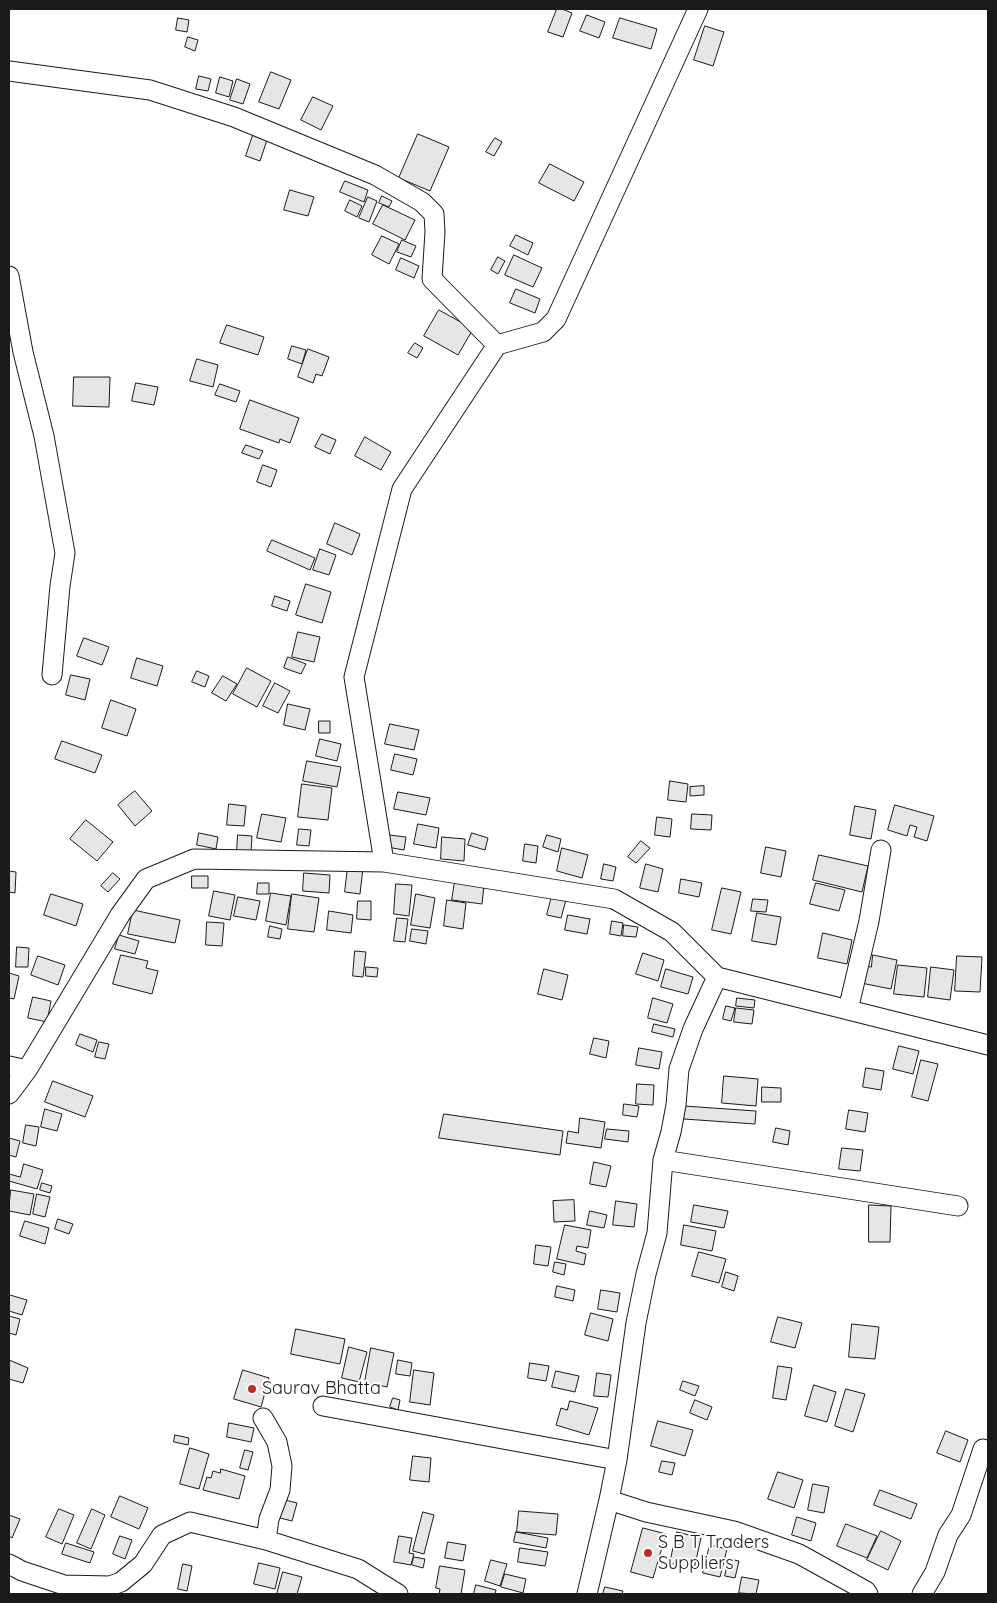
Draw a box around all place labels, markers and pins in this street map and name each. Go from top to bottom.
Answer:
place label: Saurav Bhatta [262,1378,381,1400]
marker: Saurav Bhatta [246,1383,258,1395]
place label: S B T Traders Suppliers [658,1532,769,1575]
marker: S B T Traders Suppliers [642,1547,654,1559]

